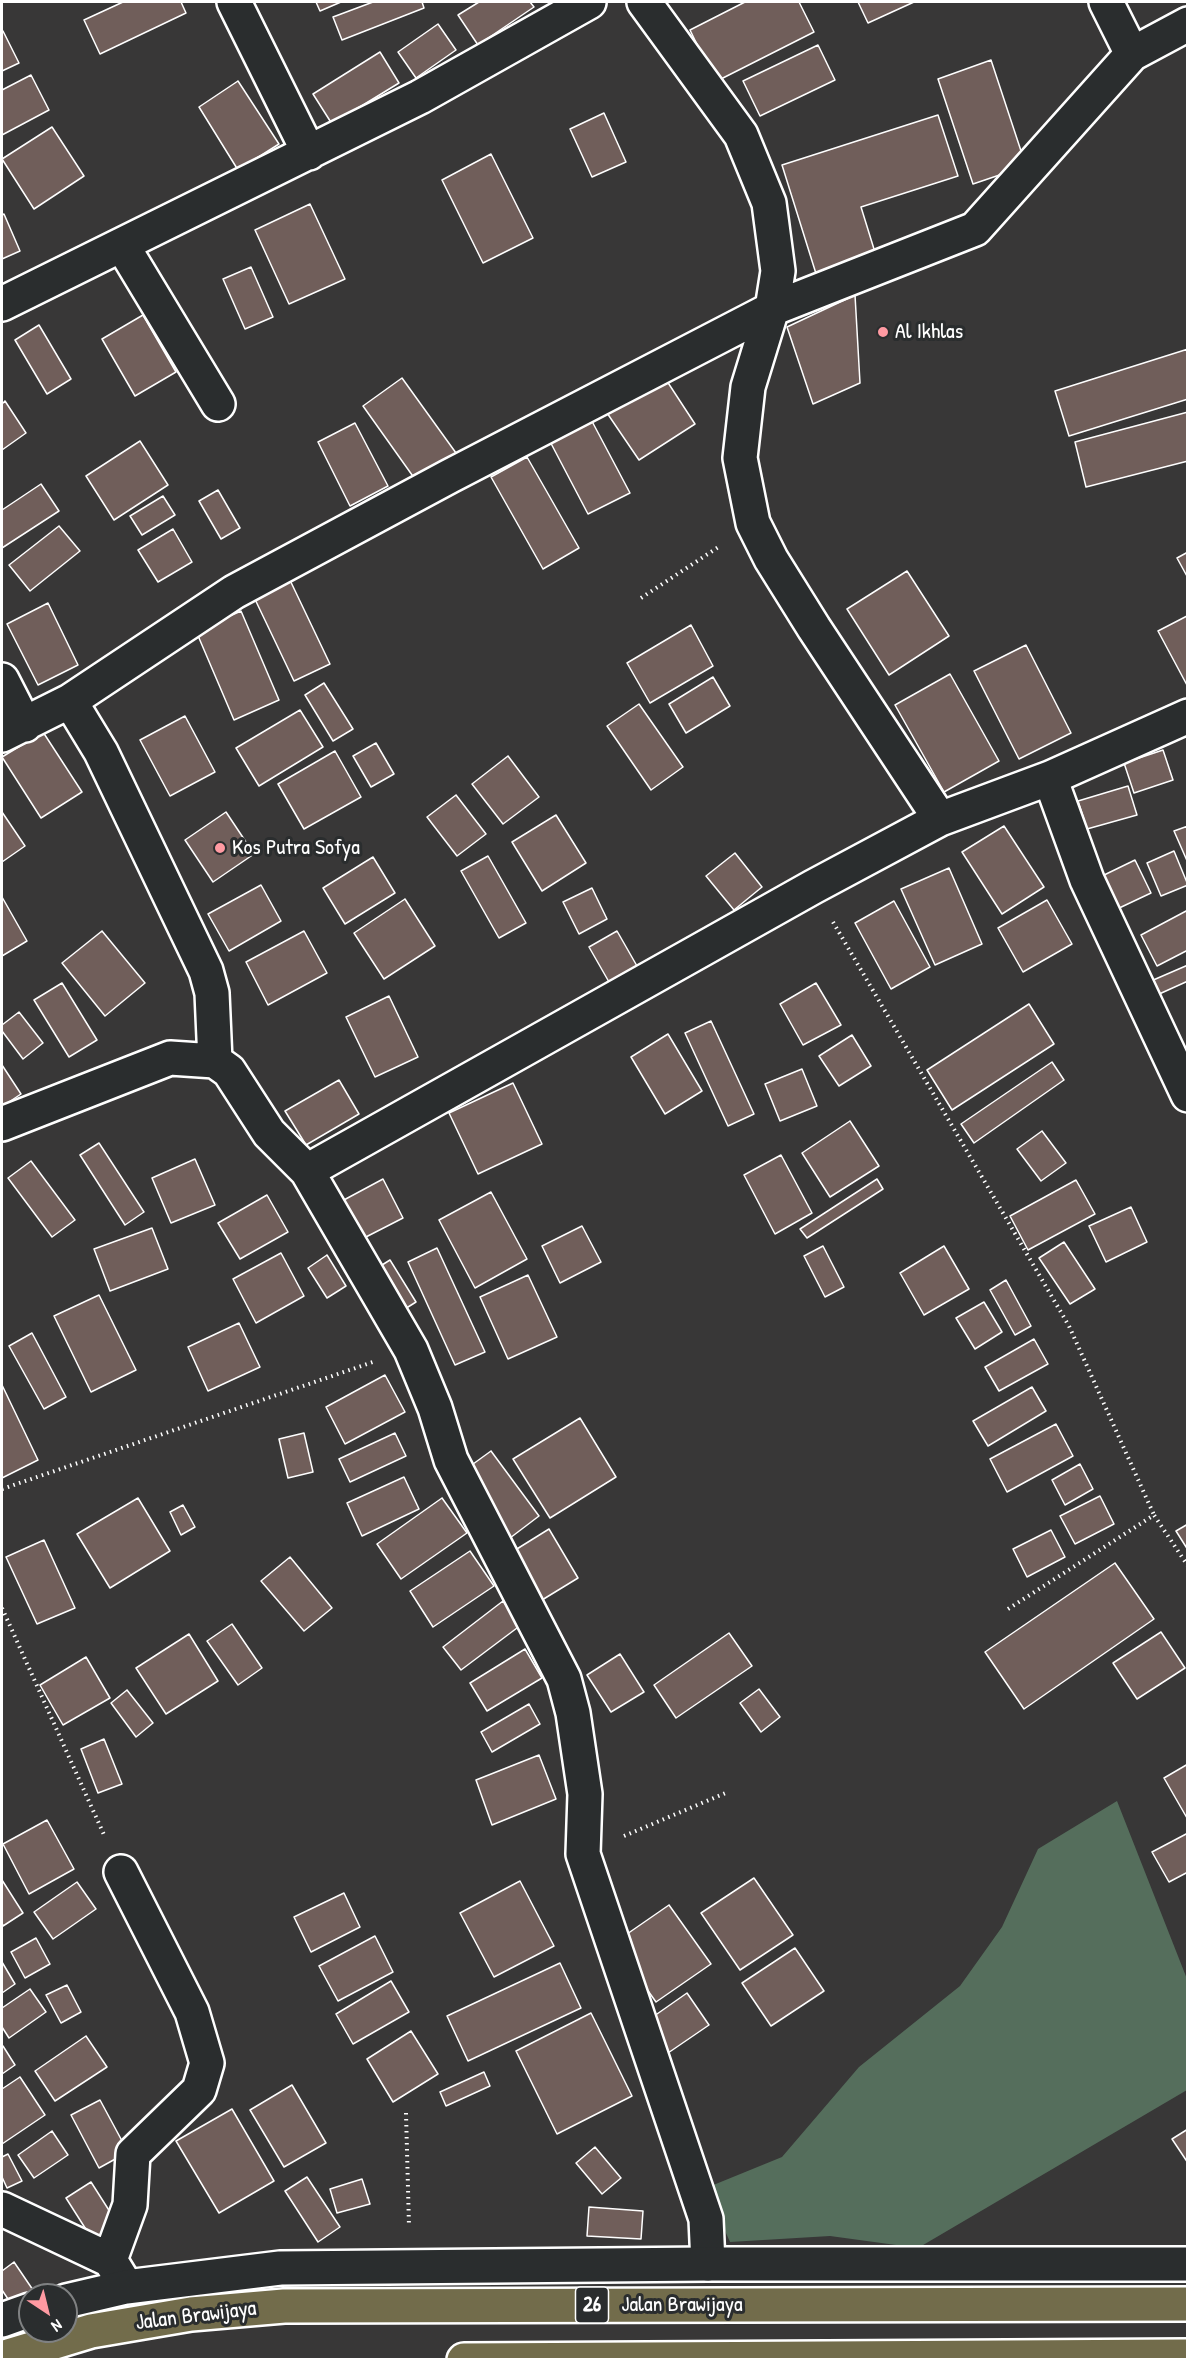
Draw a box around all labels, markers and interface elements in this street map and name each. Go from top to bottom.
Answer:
place label: Al Ikhlas [895,319,963,345]
marker: Al Ikhlas [876,325,890,339]
place label: Kos Putra Sofya [232,835,360,861]
marker: Kos Putra Sofya [213,841,227,855]
north arrow [18,2283,78,2343]
road number: 26 [576,2287,608,2323]
street label: Jalan Brawijaya [621,2292,743,2318]
street label: Jalan Brawijaya [134,2296,258,2336]
text: N [47,2315,67,2338]

